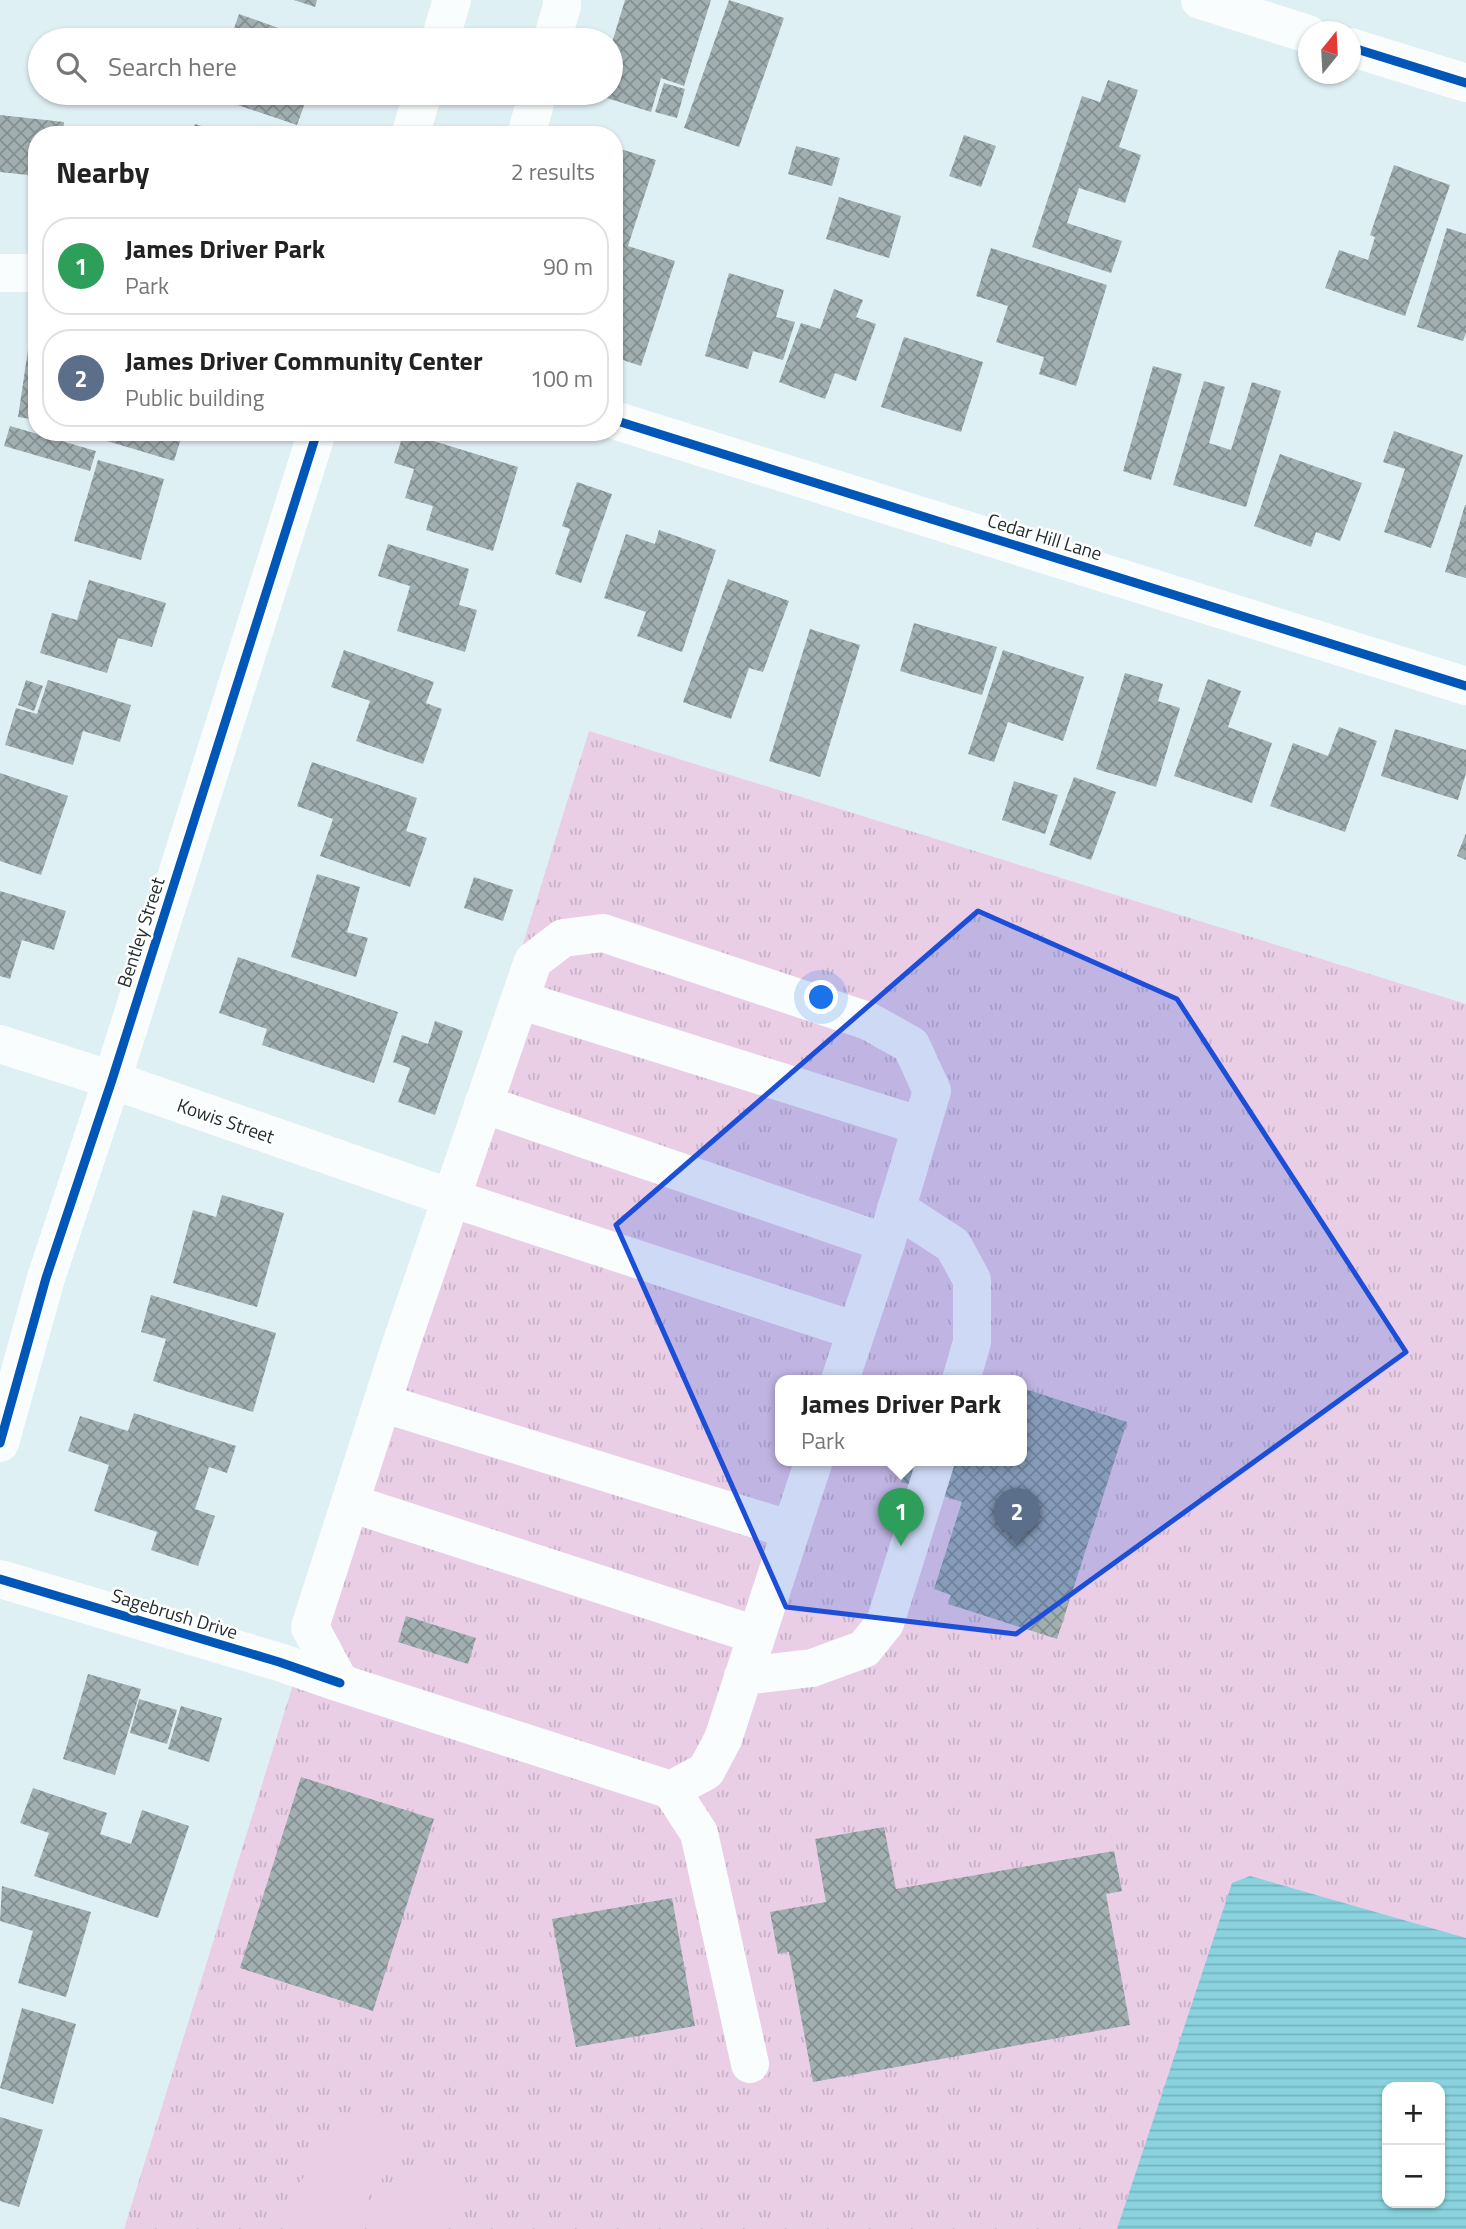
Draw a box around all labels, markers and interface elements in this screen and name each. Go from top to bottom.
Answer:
north arrow [1298,21,1361,84]
search box [28,28,623,105]
text: Search here [108,47,237,86]
icon: search [52,48,90,86]
text: Nearby [56,149,149,195]
text: 2 results [511,154,595,189]
text: James Driver Park [125,229,325,268]
text: 1 [75,249,87,284]
text: 90 m [543,249,593,284]
text: Park [125,268,169,303]
text: James Driver Community Center [125,341,483,380]
text: 2 [75,361,87,396]
text: 100 m [530,361,593,396]
text: Public building [125,380,264,415]
street label: Cedar Hill Lane [984,505,1106,567]
street label: Bentley Street [109,873,172,991]
your location [804,980,838,1014]
street label: Kowis Street [173,1090,279,1150]
popup [775,1375,1027,1466]
text: James Driver Park [801,1384,1001,1423]
text: Park [801,1423,845,1458]
pin: 1 [878,1488,924,1546]
pin: 2 [994,1488,1040,1546]
street label: Sagebrush Drive [108,1580,242,1646]
map controls [1382,2082,1445,2208]
button: + [1382,2082,1445,2145]
button: − [1382,2145,1445,2208]

